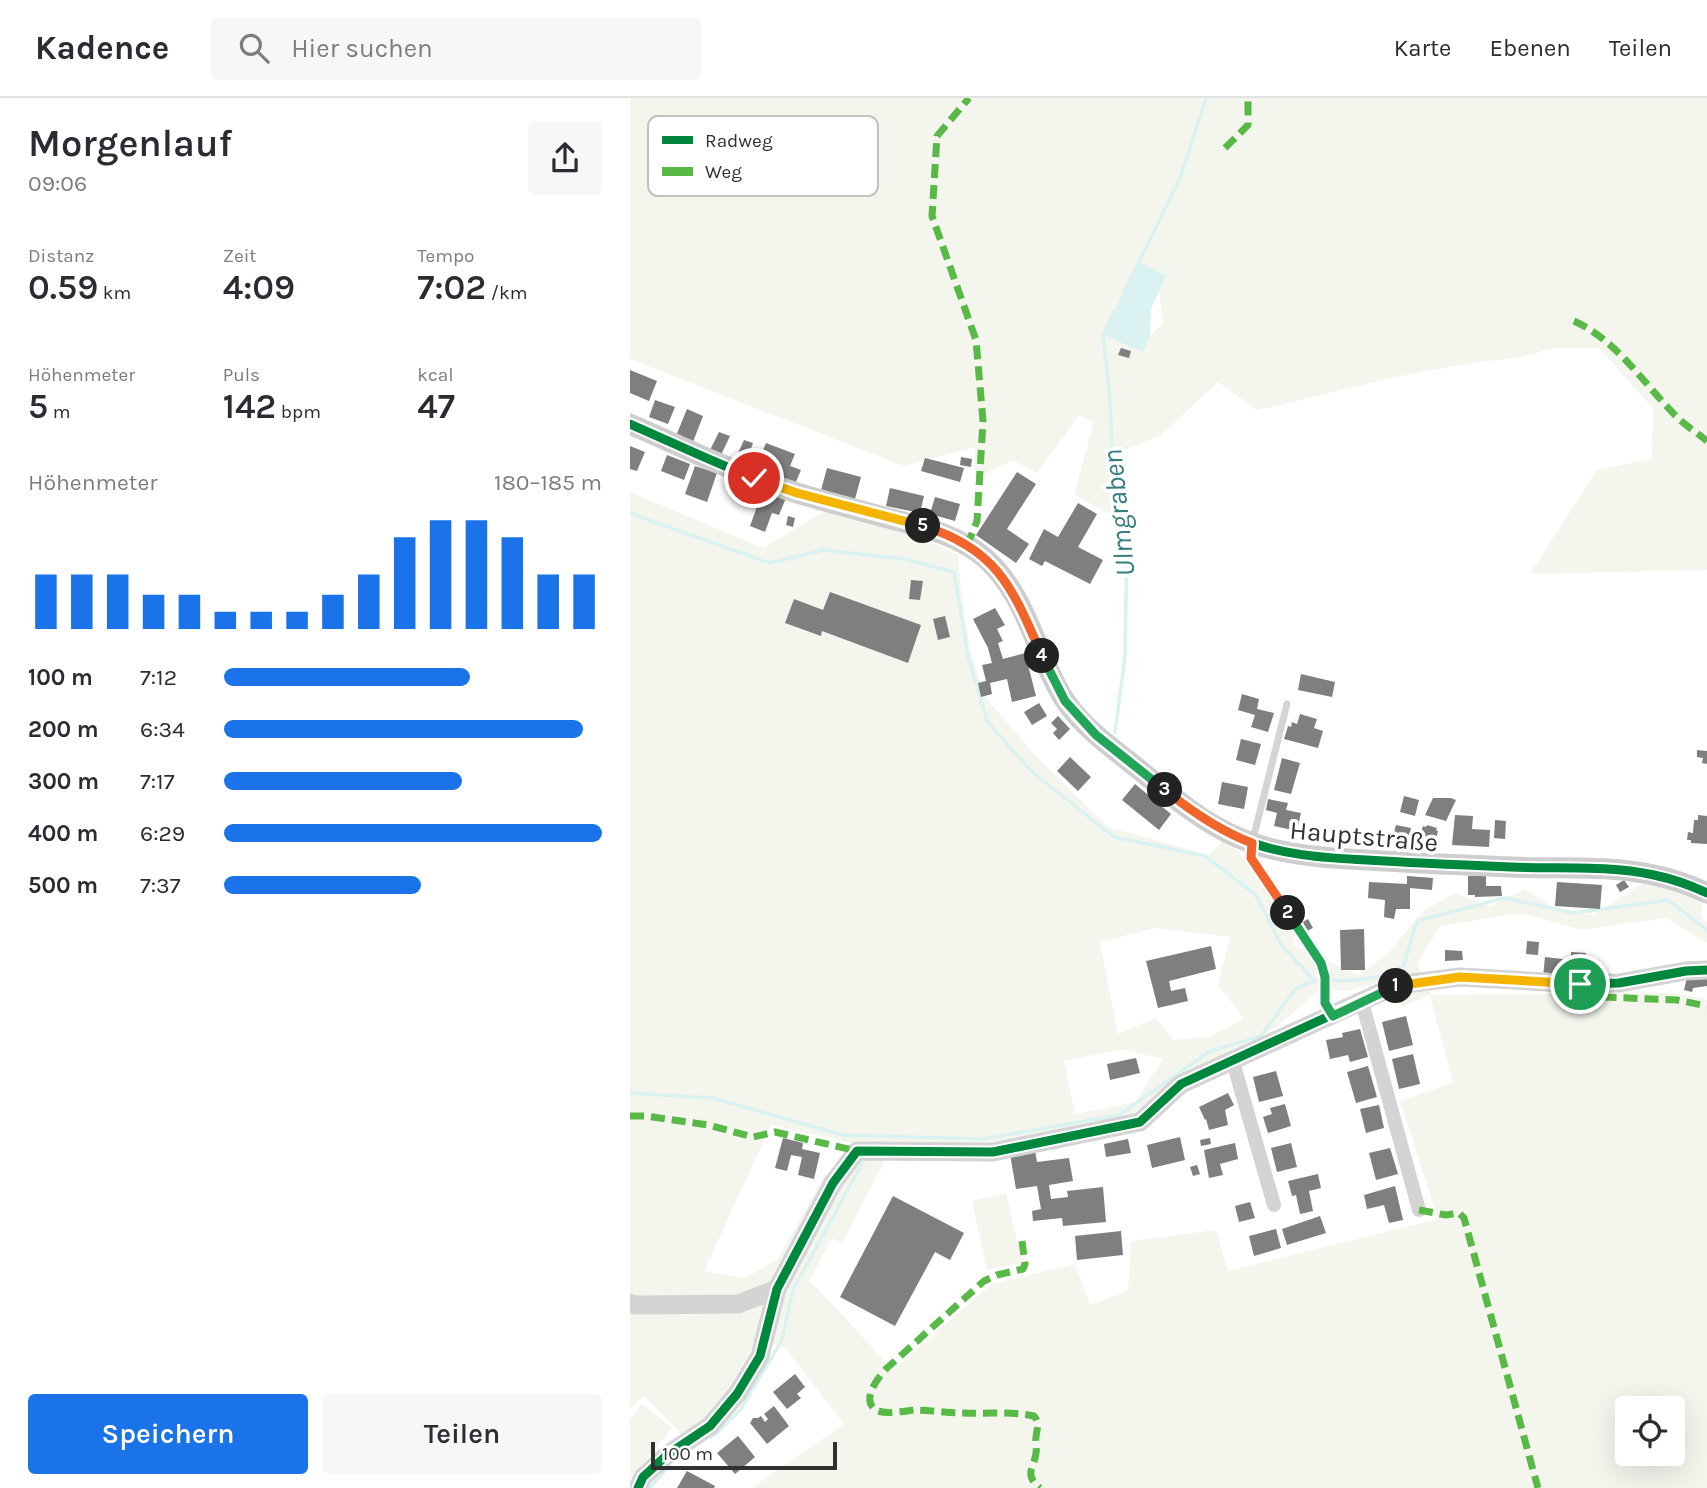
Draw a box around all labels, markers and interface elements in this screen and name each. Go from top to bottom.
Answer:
search box [211,17,701,80]
text: Kadence [35,29,169,67]
icon: search [235,29,273,67]
text: Hier suchen [291,33,433,64]
text: Karte [1394,34,1451,62]
text: Ebenen [1489,34,1571,62]
text: Teilen [1609,34,1672,62]
legend [648,116,878,196]
text: Morgenlauf [28,121,232,166]
button: share [528,121,602,195]
text: Radweg [705,130,773,152]
text: Weg [705,161,742,183]
text: 09:06 [28,170,87,197]
text: Distanz [28,245,94,267]
text: Zeit [223,245,256,267]
text: Tempo [417,245,474,267]
text: 0.59 [28,267,98,308]
text: 4:09 [223,267,295,308]
text: 7:02 [417,267,486,308]
text: km [98,282,131,304]
text: /km [486,282,527,304]
text: Höhenmeter [28,364,135,386]
text: Puls [223,364,260,386]
text: kcal [417,364,454,386]
text: 5 [28,386,48,427]
text: 142 [223,386,276,427]
text: 47 [417,386,455,427]
text: m [48,401,71,423]
text: bpm [276,401,321,423]
pin [724,448,784,508]
water label: Ulmgraben [1095,448,1142,578]
icon: check [735,459,773,497]
text: Höhenmeter [28,469,158,496]
text: 180–185 m [494,469,602,496]
pin: 5 [906,508,940,544]
text: 5 [917,514,928,536]
pin: 4 [1024,638,1060,674]
text: 4 [1036,644,1047,666]
text: 100 m [28,664,93,691]
text: 7:12 [140,664,177,691]
text: 200 m [28,716,99,743]
text: 6:34 [140,716,185,743]
text: 300 m [28,768,99,795]
text: 7:17 [140,768,175,795]
pin: 3 [1148,772,1182,808]
text: 3 [1159,778,1170,800]
street label: Hauptstraße [1288,815,1439,858]
text: 400 m [28,820,98,847]
text: 6:29 [140,820,185,847]
text: 500 m [28,872,98,899]
text: 7:37 [140,872,180,899]
pin: 2 [1270,896,1306,930]
text: 2 [1282,901,1293,923]
pin [1550,954,1610,1014]
icon: arrive [1561,965,1599,1003]
pin: 1 [1378,968,1414,1004]
text: 1 [1392,974,1399,996]
button: Speichern [28,1394,308,1474]
button: Teilen [322,1394,602,1474]
map controls [1615,1396,1685,1466]
button: locate [1615,1396,1685,1466]
scale bar [651,1439,836,1471]
text: 100 m [662,1443,713,1465]

